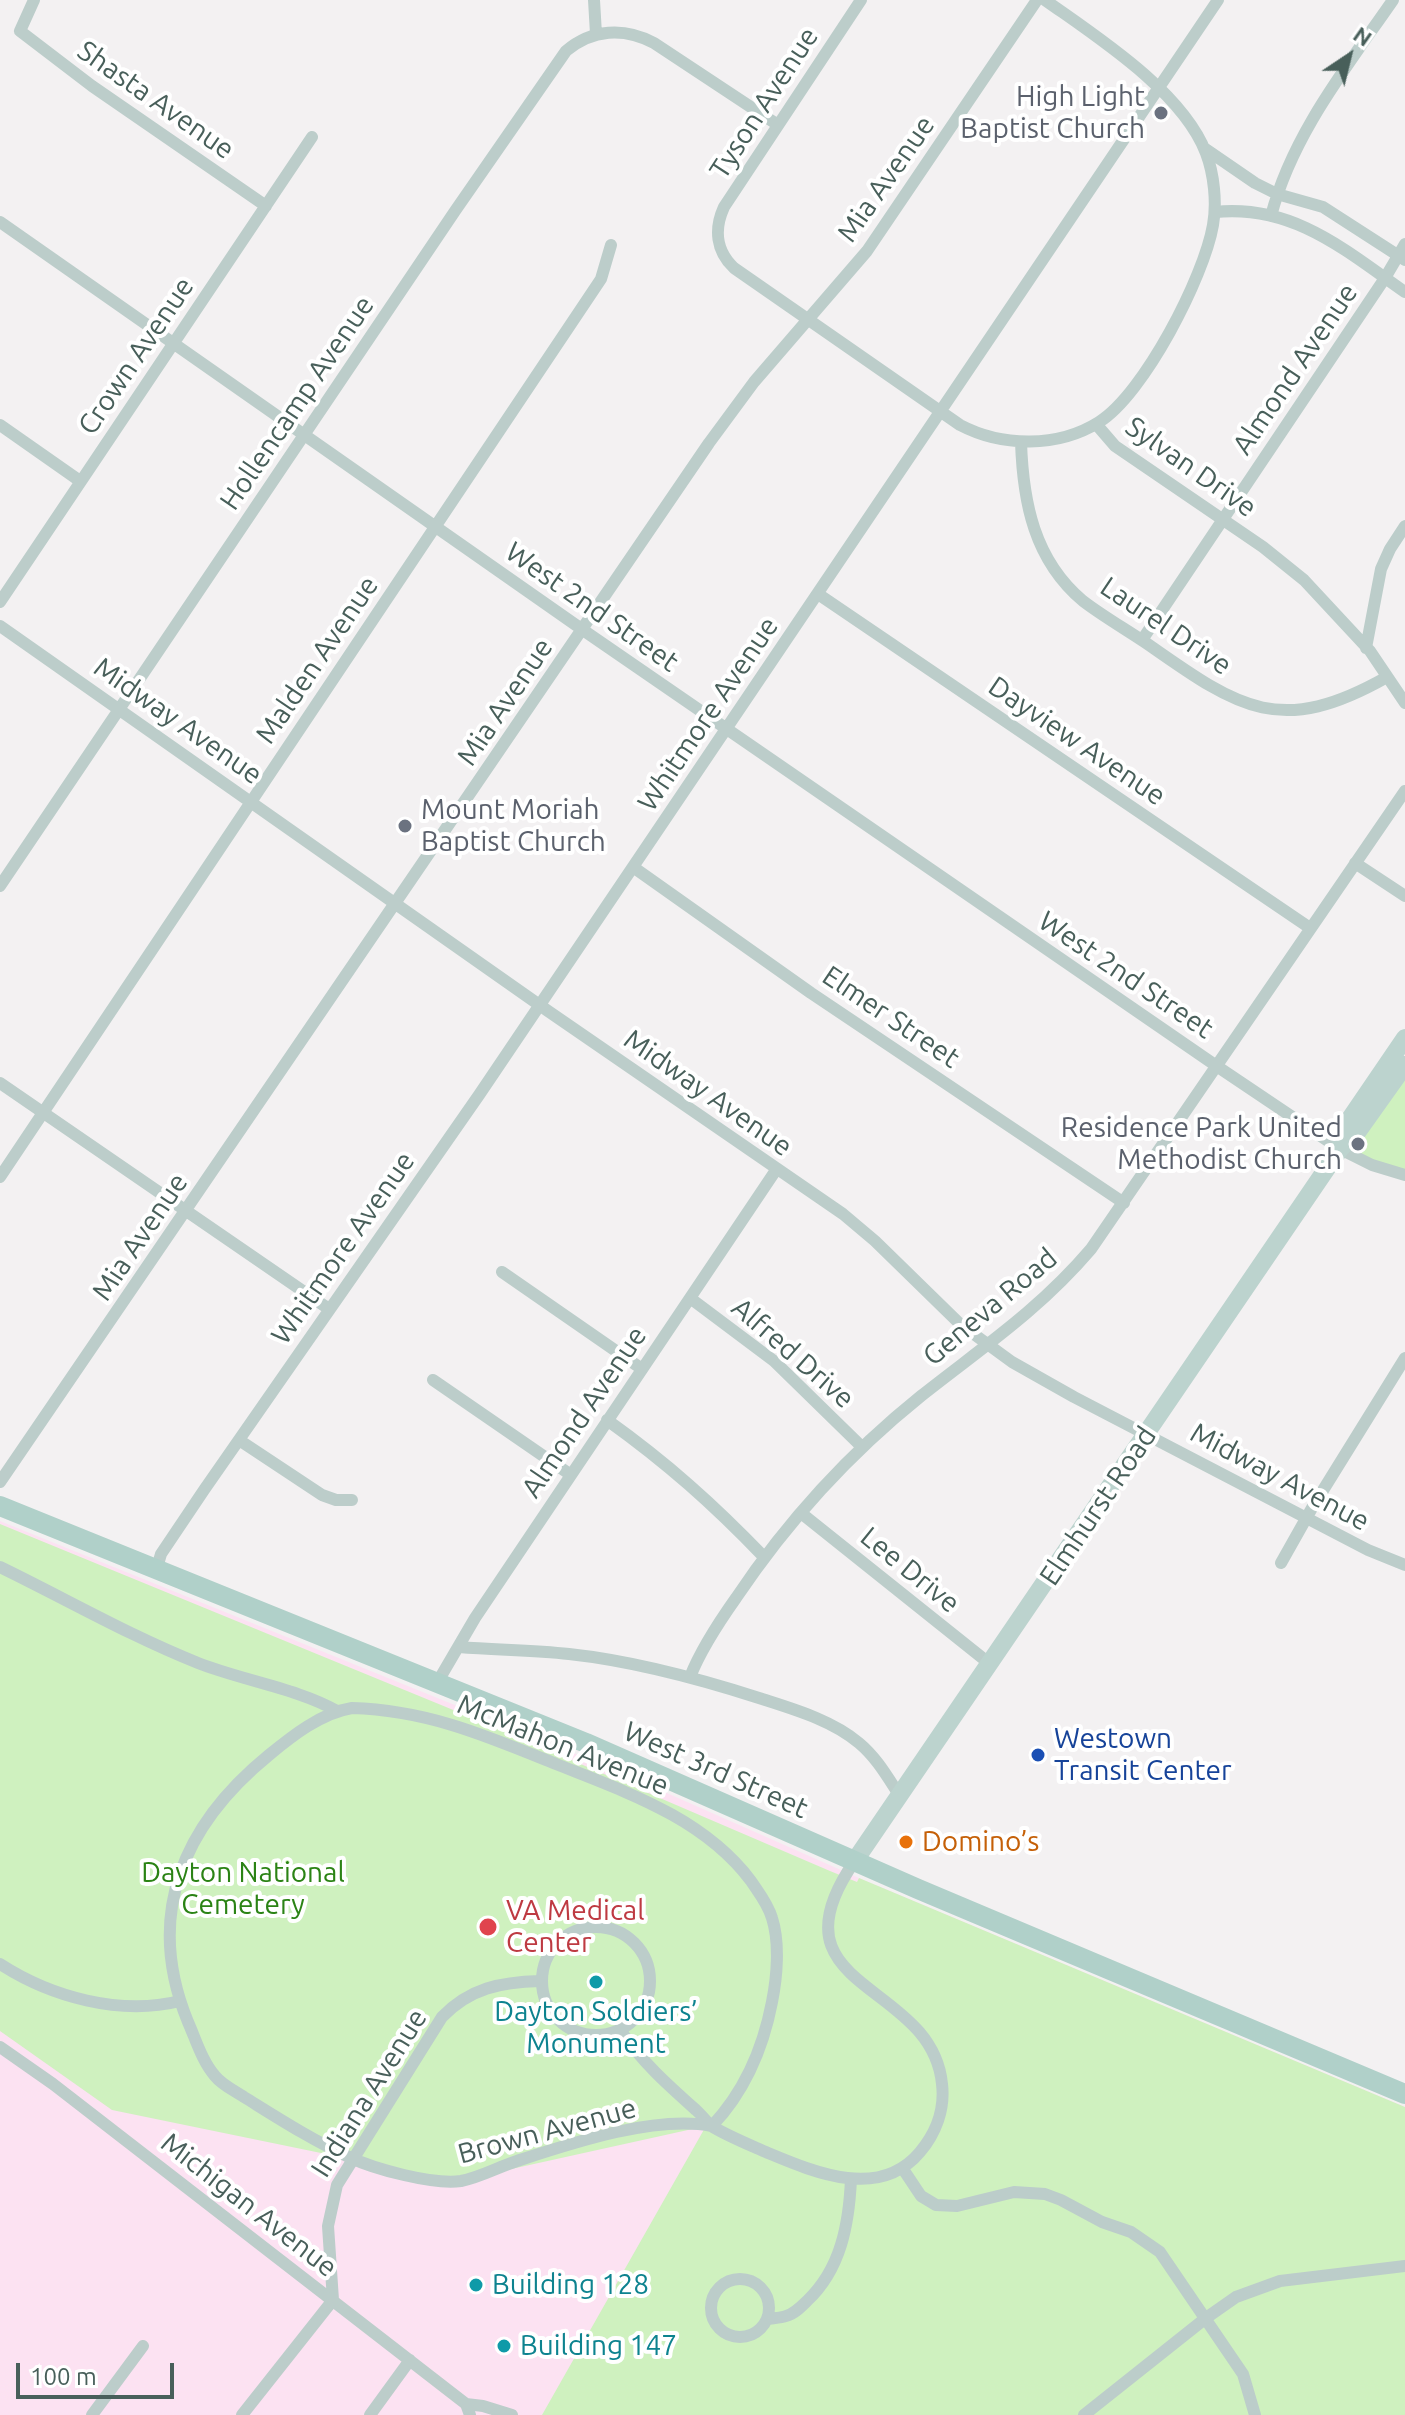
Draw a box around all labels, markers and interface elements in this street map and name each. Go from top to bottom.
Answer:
north arrow [1309,16,1389,96]
street label: Tyson Avenue [703,21,825,185]
text: N [1349,21,1377,51]
street label: Shasta Avenue [71,34,241,166]
place label: High Light Baptist Church [960,80,1145,146]
marker: High Light Baptist Church [1152,104,1170,122]
street label: Mia Avenue [830,109,942,249]
street label: Crown Avenue [71,271,201,441]
street label: Almond Avenue [1225,277,1365,461]
street label: Hollencamp Avenue [213,290,381,516]
street label: Sylvan Drive [1119,410,1263,524]
street label: West 2nd Street [499,535,685,679]
street label: Malden Avenue [249,570,385,750]
street label: Laurel Drive [1094,570,1238,682]
street label: Whitmore Avenue [631,611,785,817]
street label: Mia Avenue [450,632,560,772]
street label: Midway Avenue [87,651,269,791]
street label: Dayview Avenue [982,669,1172,813]
place label: Mount Moriah Baptist Church [421,793,606,859]
marker: Mount Moriah Baptist Church [396,817,414,835]
street label: West 2nd Street [1032,904,1220,1046]
street label: Elmer Street [816,959,966,1075]
street label: Midway Avenue [617,1023,799,1163]
place label: Residence Park United Methodist Church [1061,1111,1342,1177]
marker: Residence Park United Methodist Church [1349,1135,1367,1153]
street label: Whitmore Avenue [264,1145,422,1351]
street label: Mia Avenue [85,1167,195,1307]
street label: Geneva Road [916,1241,1064,1373]
street label: Alfred Drive [725,1291,861,1415]
street label: Almond Avenue [514,1320,654,1504]
street label: Midway Avenue [1185,1416,1375,1538]
street label: Elmhurst Road [1033,1420,1163,1592]
street label: Lee Drive [854,1520,966,1620]
street label: McMahon Avenue [452,1687,674,1803]
street label: West 3rd Street [619,1714,813,1826]
place label: Westown Transit Center [1054,1722,1232,1788]
marker: Westown Transit Center [1029,1746,1047,1764]
place label: Domino’s [922,1825,1039,1859]
marker: Domino’s [897,1833,915,1851]
park label: Dayton National Cemetery [141,1856,345,1922]
place label: VA Medical Center [506,1894,645,1960]
marker: VA Medical Center [477,1916,499,1938]
marker: Dayton Soldiers’ Monument [587,1973,605,1991]
place label: Dayton Soldiers’ Monument [494,1995,698,2061]
street label: Indiana Avenue [304,2003,434,2183]
street label: Brown Avenue [454,2091,640,2171]
street label: Michigan Avenue [154,2126,344,2284]
place label: Building 128 [492,2268,649,2302]
marker: Building 128 [467,2276,485,2294]
place label: Building 147 [520,2329,677,2363]
marker: Building 147 [495,2337,513,2355]
scale bar [20,2347,178,2397]
text: 100 m [30,2363,97,2390]

